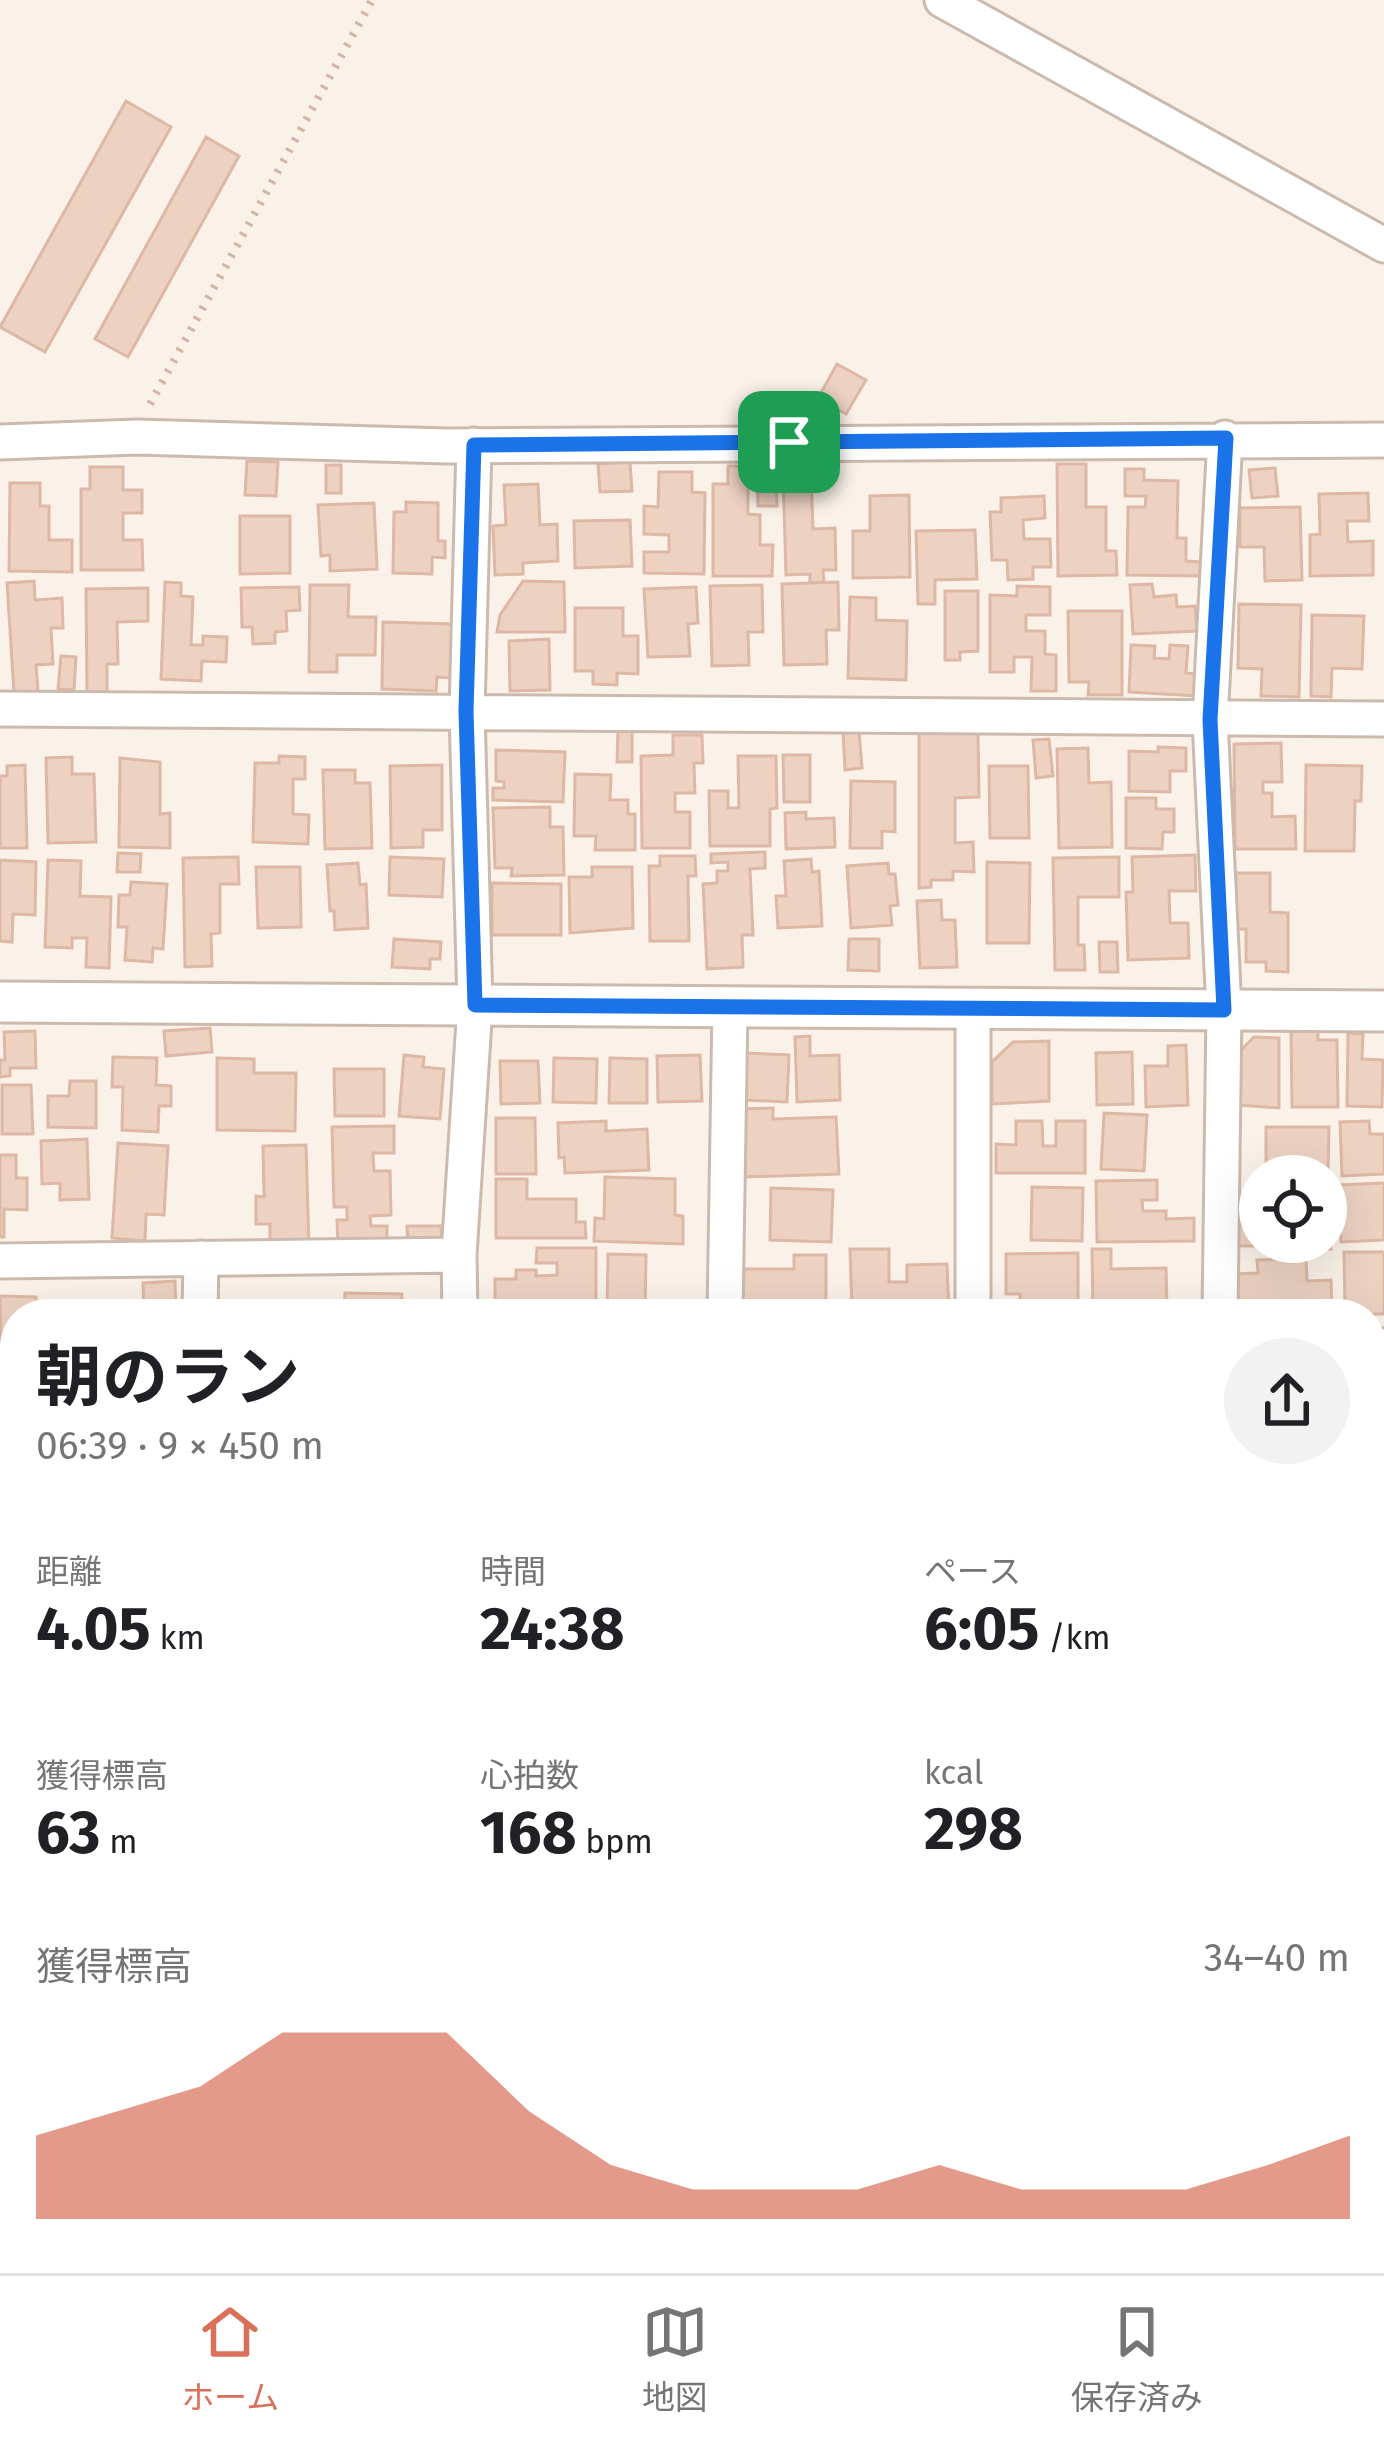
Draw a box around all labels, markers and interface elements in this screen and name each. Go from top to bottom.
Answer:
pin [738,391,840,493]
icon: arrive [756,409,822,475]
map controls [1239,1155,1347,1263]
button: locate [1239,1155,1347,1263]
text: 朝のラン [36,1338,300,1417]
button: share [1224,1338,1350,1464]
text: 06:39 · 9 × 450 m [36,1423,324,1469]
text: 距離 [36,1552,102,1592]
text: 時間 [480,1552,546,1592]
text: ペース [924,1552,1021,1592]
text: 4.05 [36,1593,151,1665]
text: 24:38 [480,1593,625,1665]
text: 6:05 [924,1593,1040,1665]
text: km [151,1618,205,1658]
text: /km [1040,1618,1111,1658]
text: kcal [924,1753,983,1793]
text: 獲得標高 [36,1756,168,1796]
text: 心拍数 [480,1756,579,1796]
text: 298 [924,1793,1023,1865]
text: 63 [36,1797,100,1869]
text: 168 [480,1797,577,1869]
text: m [100,1822,137,1862]
text: bpm [577,1822,653,1862]
text: 34–40 m [1204,1935,1350,1981]
text: 獲得標高 [36,1944,192,1990]
tab: ホーム [181,2299,279,2419]
tab: 地図 [642,2299,708,2419]
tab: 保存済み [1071,2299,1203,2419]

